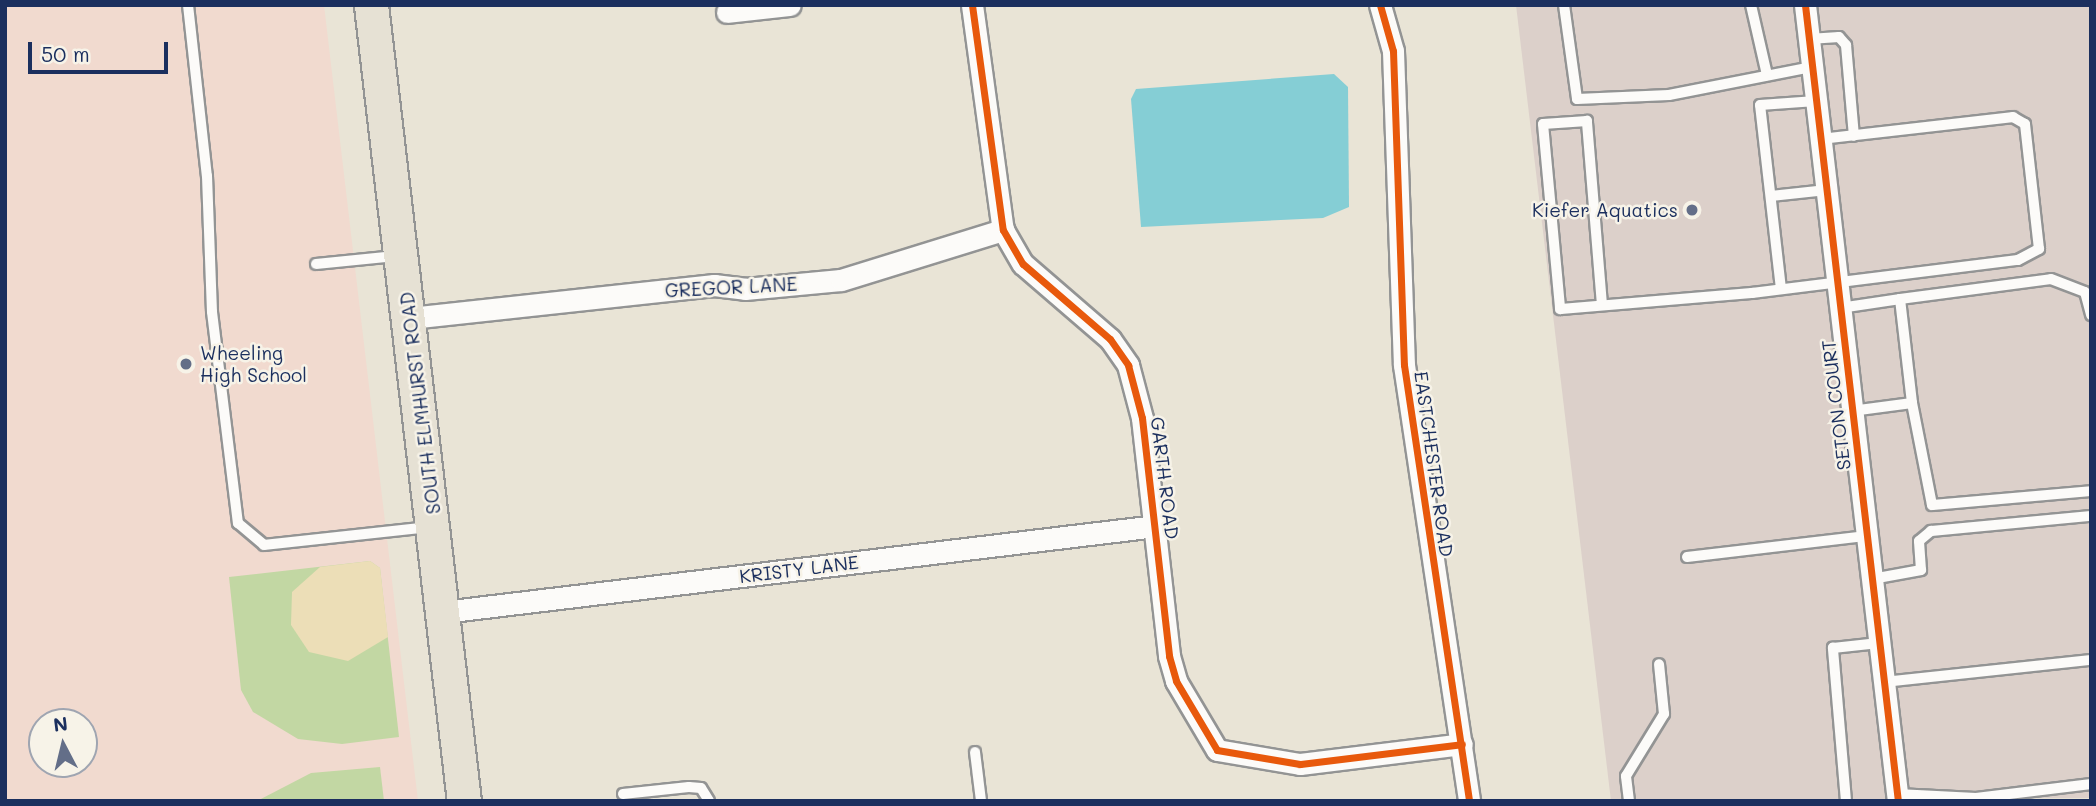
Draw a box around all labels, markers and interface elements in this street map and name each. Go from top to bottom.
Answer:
scale bar [32,28,172,72]
text: 50 m [41,40,90,67]
place label: Kiefer Aquatics [1532,199,1678,221]
marker: Kiefer Aquatics [1684,202,1700,218]
street label: GREGOR LANE [664,272,798,302]
street label: SOUTH ELMHURST ROAD [395,291,445,515]
street label: SETON COURT [1817,338,1855,472]
place label: Wheeling High School [200,342,307,386]
marker: Wheeling High School [178,356,194,372]
street label: EASTCHESTER ROAD [1410,370,1458,558]
street label: GARTH ROAD [1146,416,1184,540]
street label: KRISTY LANE [738,550,860,588]
north arrow [28,708,98,778]
text: N [52,710,69,737]

